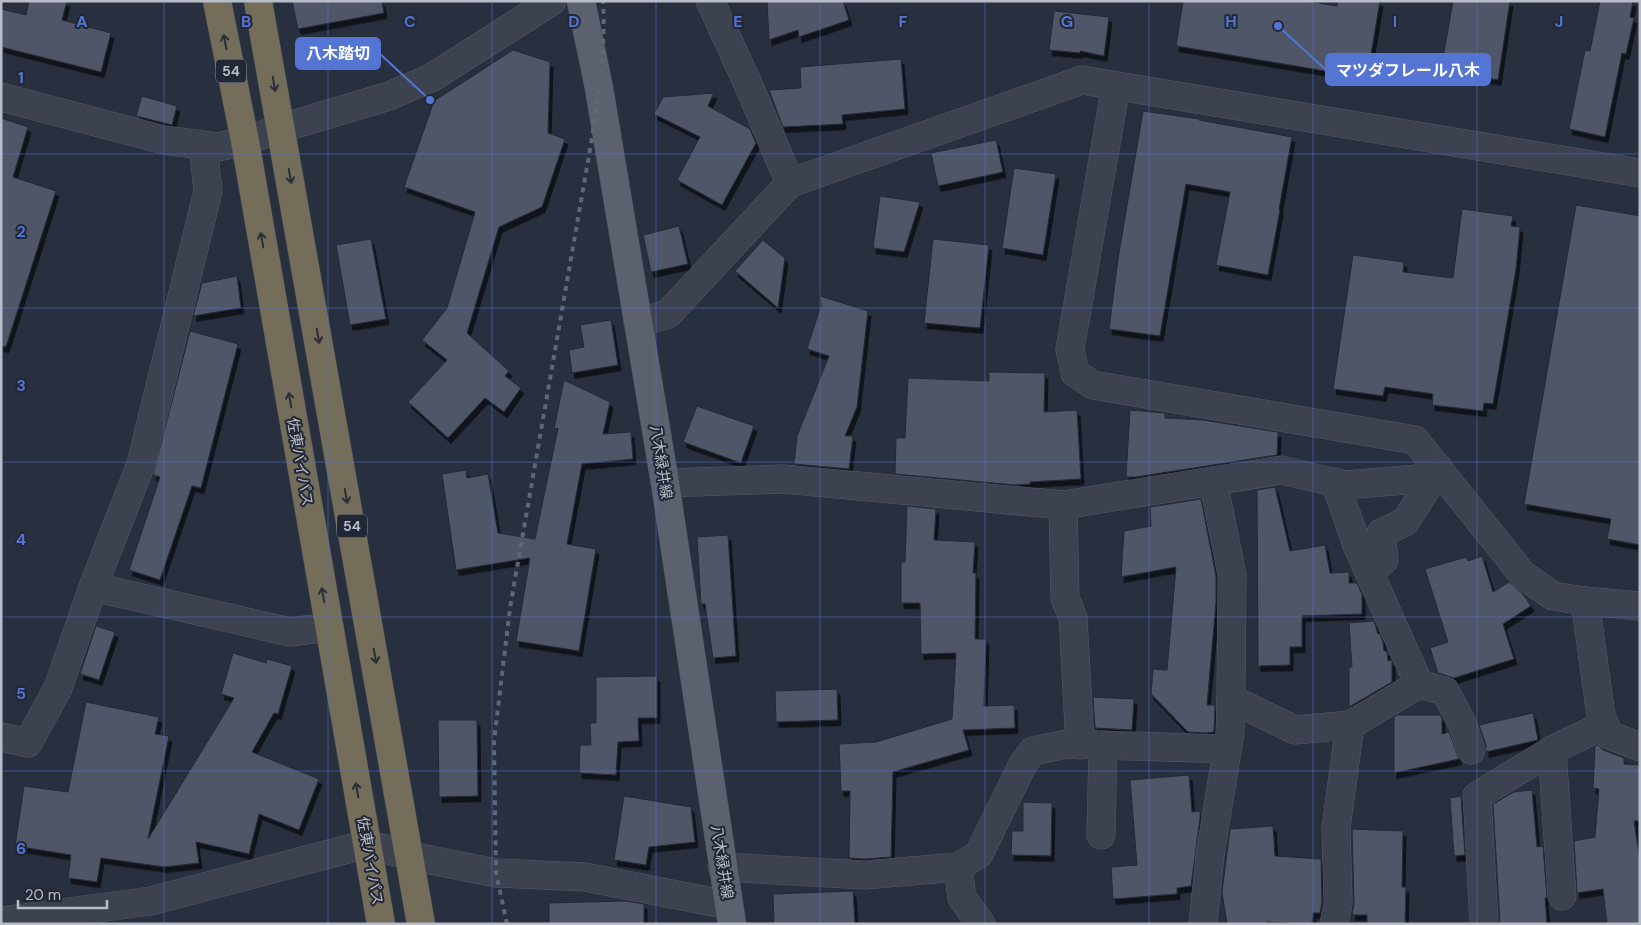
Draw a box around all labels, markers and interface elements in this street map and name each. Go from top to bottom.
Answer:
text: A [76,11,88,32]
text: B [241,11,251,32]
text: C [404,11,416,32]
text: D [568,11,580,32]
text: E [733,11,743,32]
text: F [899,11,908,32]
text: G [1061,11,1073,32]
text: H [1225,11,1237,32]
text: I [1393,11,1397,32]
text: J [1555,11,1563,32]
one-way arrow [220,34,230,50]
callout: 八木踏切 [296,38,380,69]
text: 八木踏切 [306,43,370,64]
callout: マツダフレール八木 [1326,54,1490,85]
road number: 54 [216,59,246,82]
text: マツダフレール八木 [1336,60,1480,81]
text: 1 [18,67,24,88]
one-way arrow [269,75,279,91]
one-way arrow [286,168,295,184]
text: 2 [16,221,26,242]
one-way arrow [256,233,266,249]
one-way arrow [314,328,324,344]
text: 3 [16,375,26,396]
one-way arrow [284,393,294,409]
street label: 佐東バイパス [282,416,318,508]
street label: 八木緑井線 [645,423,677,501]
one-way arrow [342,488,352,504]
road number: 54 [337,514,367,538]
text: 4 [16,529,26,550]
one-way arrow [318,587,328,603]
one-way arrow [370,648,380,664]
text: 5 [16,683,26,704]
one-way arrow [352,782,362,798]
street label: 佐東バイパス [352,815,388,907]
street label: 八木緑井線 [706,823,738,901]
text: 6 [16,838,26,859]
scale bar [18,878,106,910]
text: 20 m [25,885,61,905]

